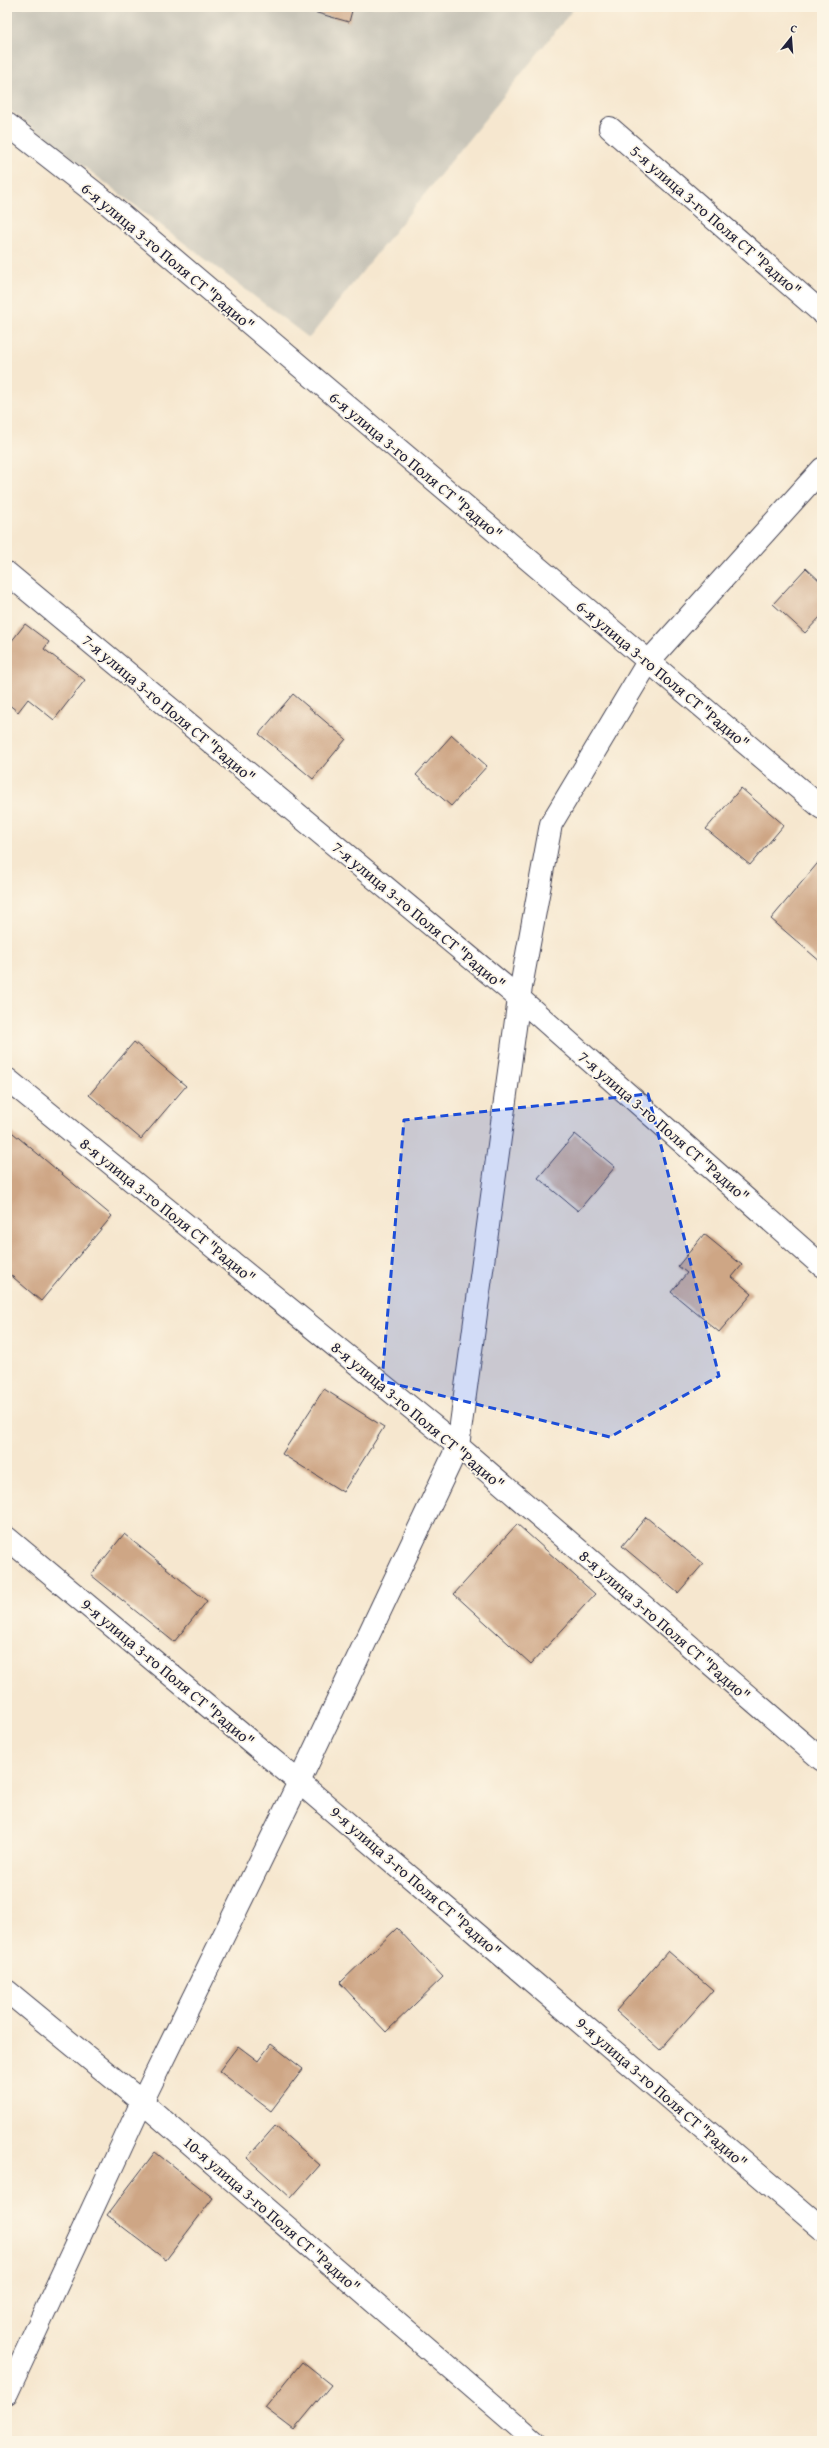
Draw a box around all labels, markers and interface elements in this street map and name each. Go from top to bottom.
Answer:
north arrow [771,18,811,58]
text: С [789,20,799,37]
street label: 5-я улица 3-го Поля СТ "Радио" [625,139,807,301]
street label: 6-я улица 3-го Поля СТ "Радио" [76,176,260,336]
street label: 6-я улица 3-го Поля СТ "Радио" [324,385,508,545]
street label: 6-я улица 3-го Поля СТ "Радио" [571,594,755,754]
street label: 7-я улица 3-го Поля СТ "Радио" [77,628,261,788]
street label: 7-я улица 3-го Поля СТ "Радио" [327,835,511,995]
street label: 7-я улица 3-го Поля СТ "Радио" [573,1045,755,1207]
street label: 8-я улица 3-го Поля СТ "Радио" [75,1131,261,1289]
street label: 8-я улица 3-го Поля СТ "Радио" [326,1335,510,1495]
street label: 8-я улица 3-го Поля СТ "Радио" [574,1544,756,1706]
street label: 9-я улица 3-го Поля СТ "Радио" [76,1592,260,1752]
street label: 9-я улица 3-го Поля СТ "Радио" [325,1800,507,1962]
street label: 9-я улица 3-го Поля СТ "Радио" [571,2011,753,2173]
street label: 10-я улица 3-го Поля СТ "Радио" [178,2130,366,2298]

